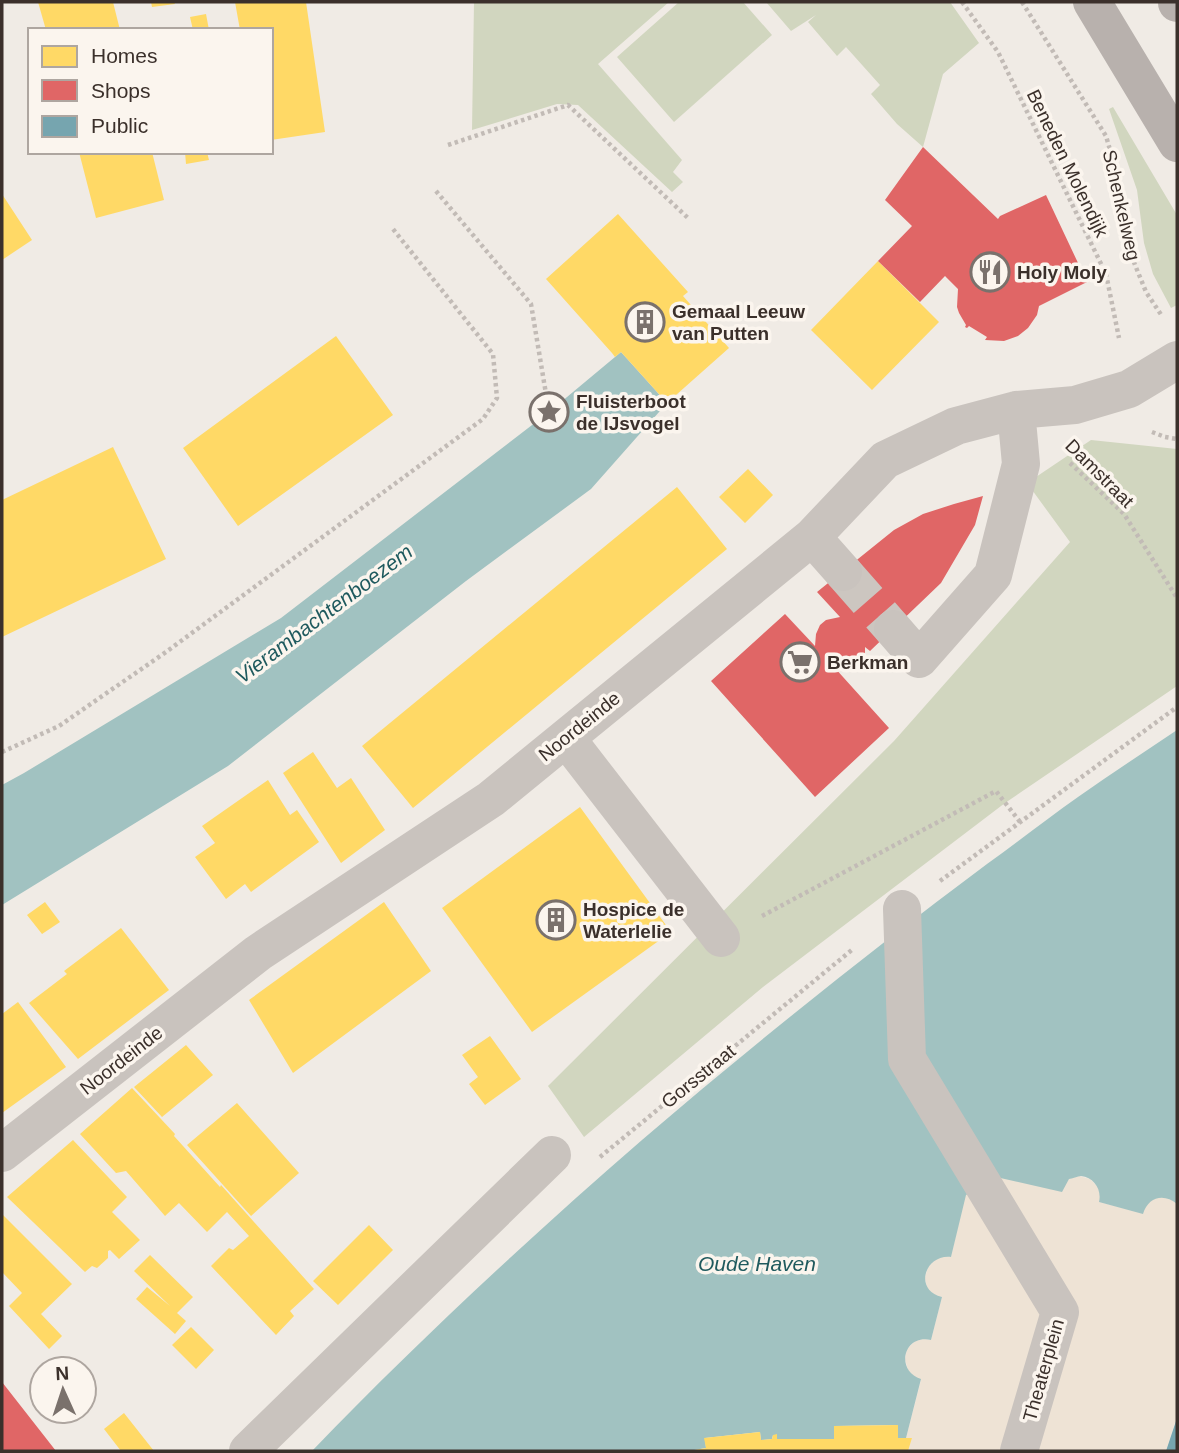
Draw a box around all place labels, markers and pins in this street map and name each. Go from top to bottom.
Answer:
restaurant icon: Holy Moly [969,251,1011,293]
place label: Holy Moly [1017,262,1107,283]
building icon: Gemaal Leeuw van Putten [624,301,666,343]
place label: Gemaal Leeuw van Putten [672,301,805,344]
place icon: Fluisterboot de IJsvogel [528,391,570,433]
place label: Fluisterboot de IJsvogel [576,391,686,434]
supermarket icon: Berkman [779,641,821,683]
place label: Berkman [827,652,908,673]
building icon: Hospice de Waterlelie [535,899,577,941]
place label: Hospice de Waterlelie [583,899,684,942]

